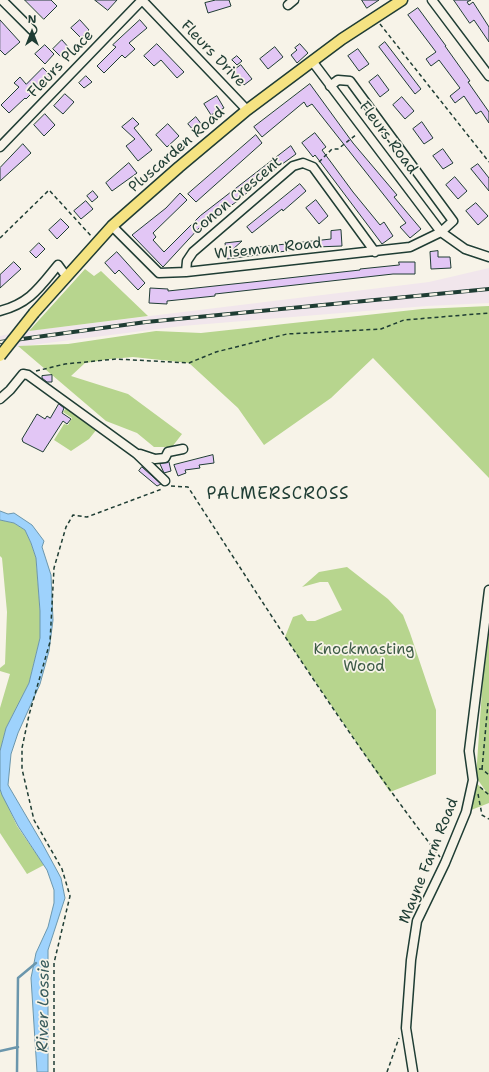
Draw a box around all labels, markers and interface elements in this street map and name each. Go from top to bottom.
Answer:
north arrow [12,12,52,52]
text: N [28,12,36,27]
street label: Fleurs Drive [177,17,249,91]
street label: Fleurs Place [24,27,98,101]
street label: Fleurs Road [355,98,421,178]
street label: Pluscarden Road [125,103,229,197]
street label: Conon Crescent [188,153,286,239]
street label: Wiseman Road [213,234,323,264]
district label: PALMERSCROSS [207,485,349,505]
park label: Knockmasting Wood [314,641,414,676]
street label: Mayne Farm Road [396,796,462,926]
water label: River Lossie [34,959,54,1053]

